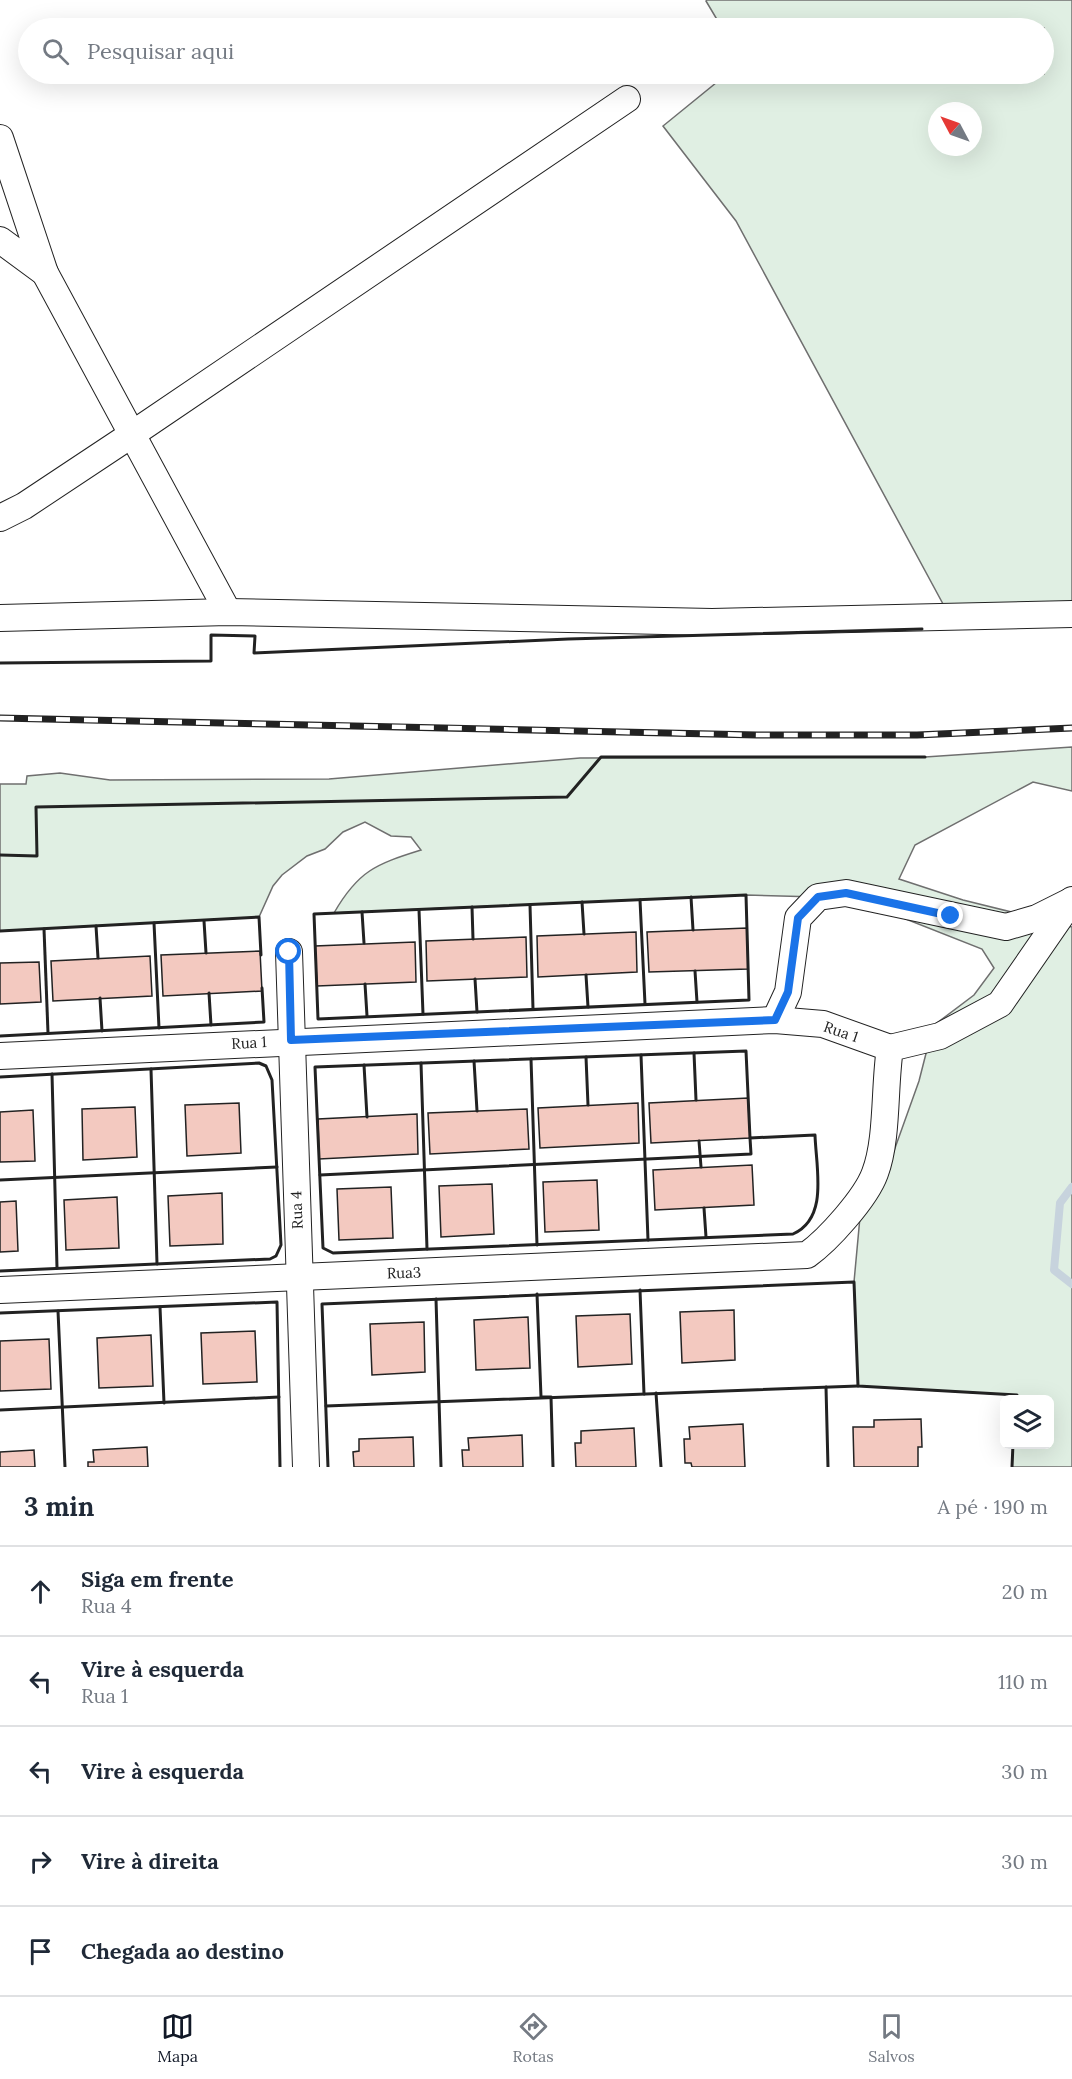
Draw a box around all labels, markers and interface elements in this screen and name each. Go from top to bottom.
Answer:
search box [18,18,1054,84]
icon: search [39,35,72,68]
text: Pesquisar aqui [87,37,234,65]
north arrow [928,102,982,156]
route end [937,902,963,928]
route start [275,938,301,964]
street label: Rua 1 [821,1017,861,1046]
street label: Rua 1 [231,1032,267,1053]
street label: Rua 4 [286,1191,307,1229]
street label: Rua3 [386,1262,422,1283]
map controls [1000,1395,1054,1449]
button: layers [1000,1395,1054,1449]
text: 3 min [24,1490,94,1523]
text: A pé · 190 m [938,1494,1048,1519]
text: Siga em frente [81,1565,234,1593]
icon: ahead [24,1575,57,1608]
text: 20 m [1002,1579,1048,1604]
text: Rua 4 [81,1593,132,1618]
text: Vire à esquerda [81,1655,244,1683]
icon: left [24,1665,57,1698]
text: 110 m [998,1669,1048,1694]
text: Rua 1 [81,1683,128,1708]
icon: left [24,1755,57,1788]
text: Vire à esquerda [81,1757,244,1785]
text: 30 m [1001,1759,1048,1784]
icon: right [24,1845,57,1878]
text: Vire à direita [81,1847,219,1875]
text: 30 m [1001,1849,1048,1874]
icon: arrive [24,1935,57,1968]
text: Chegada ao destino [81,1937,284,1965]
tab: Mapa [157,2010,198,2066]
tab: Rotas [513,2010,554,2066]
tab: Salvos [868,2010,915,2066]

